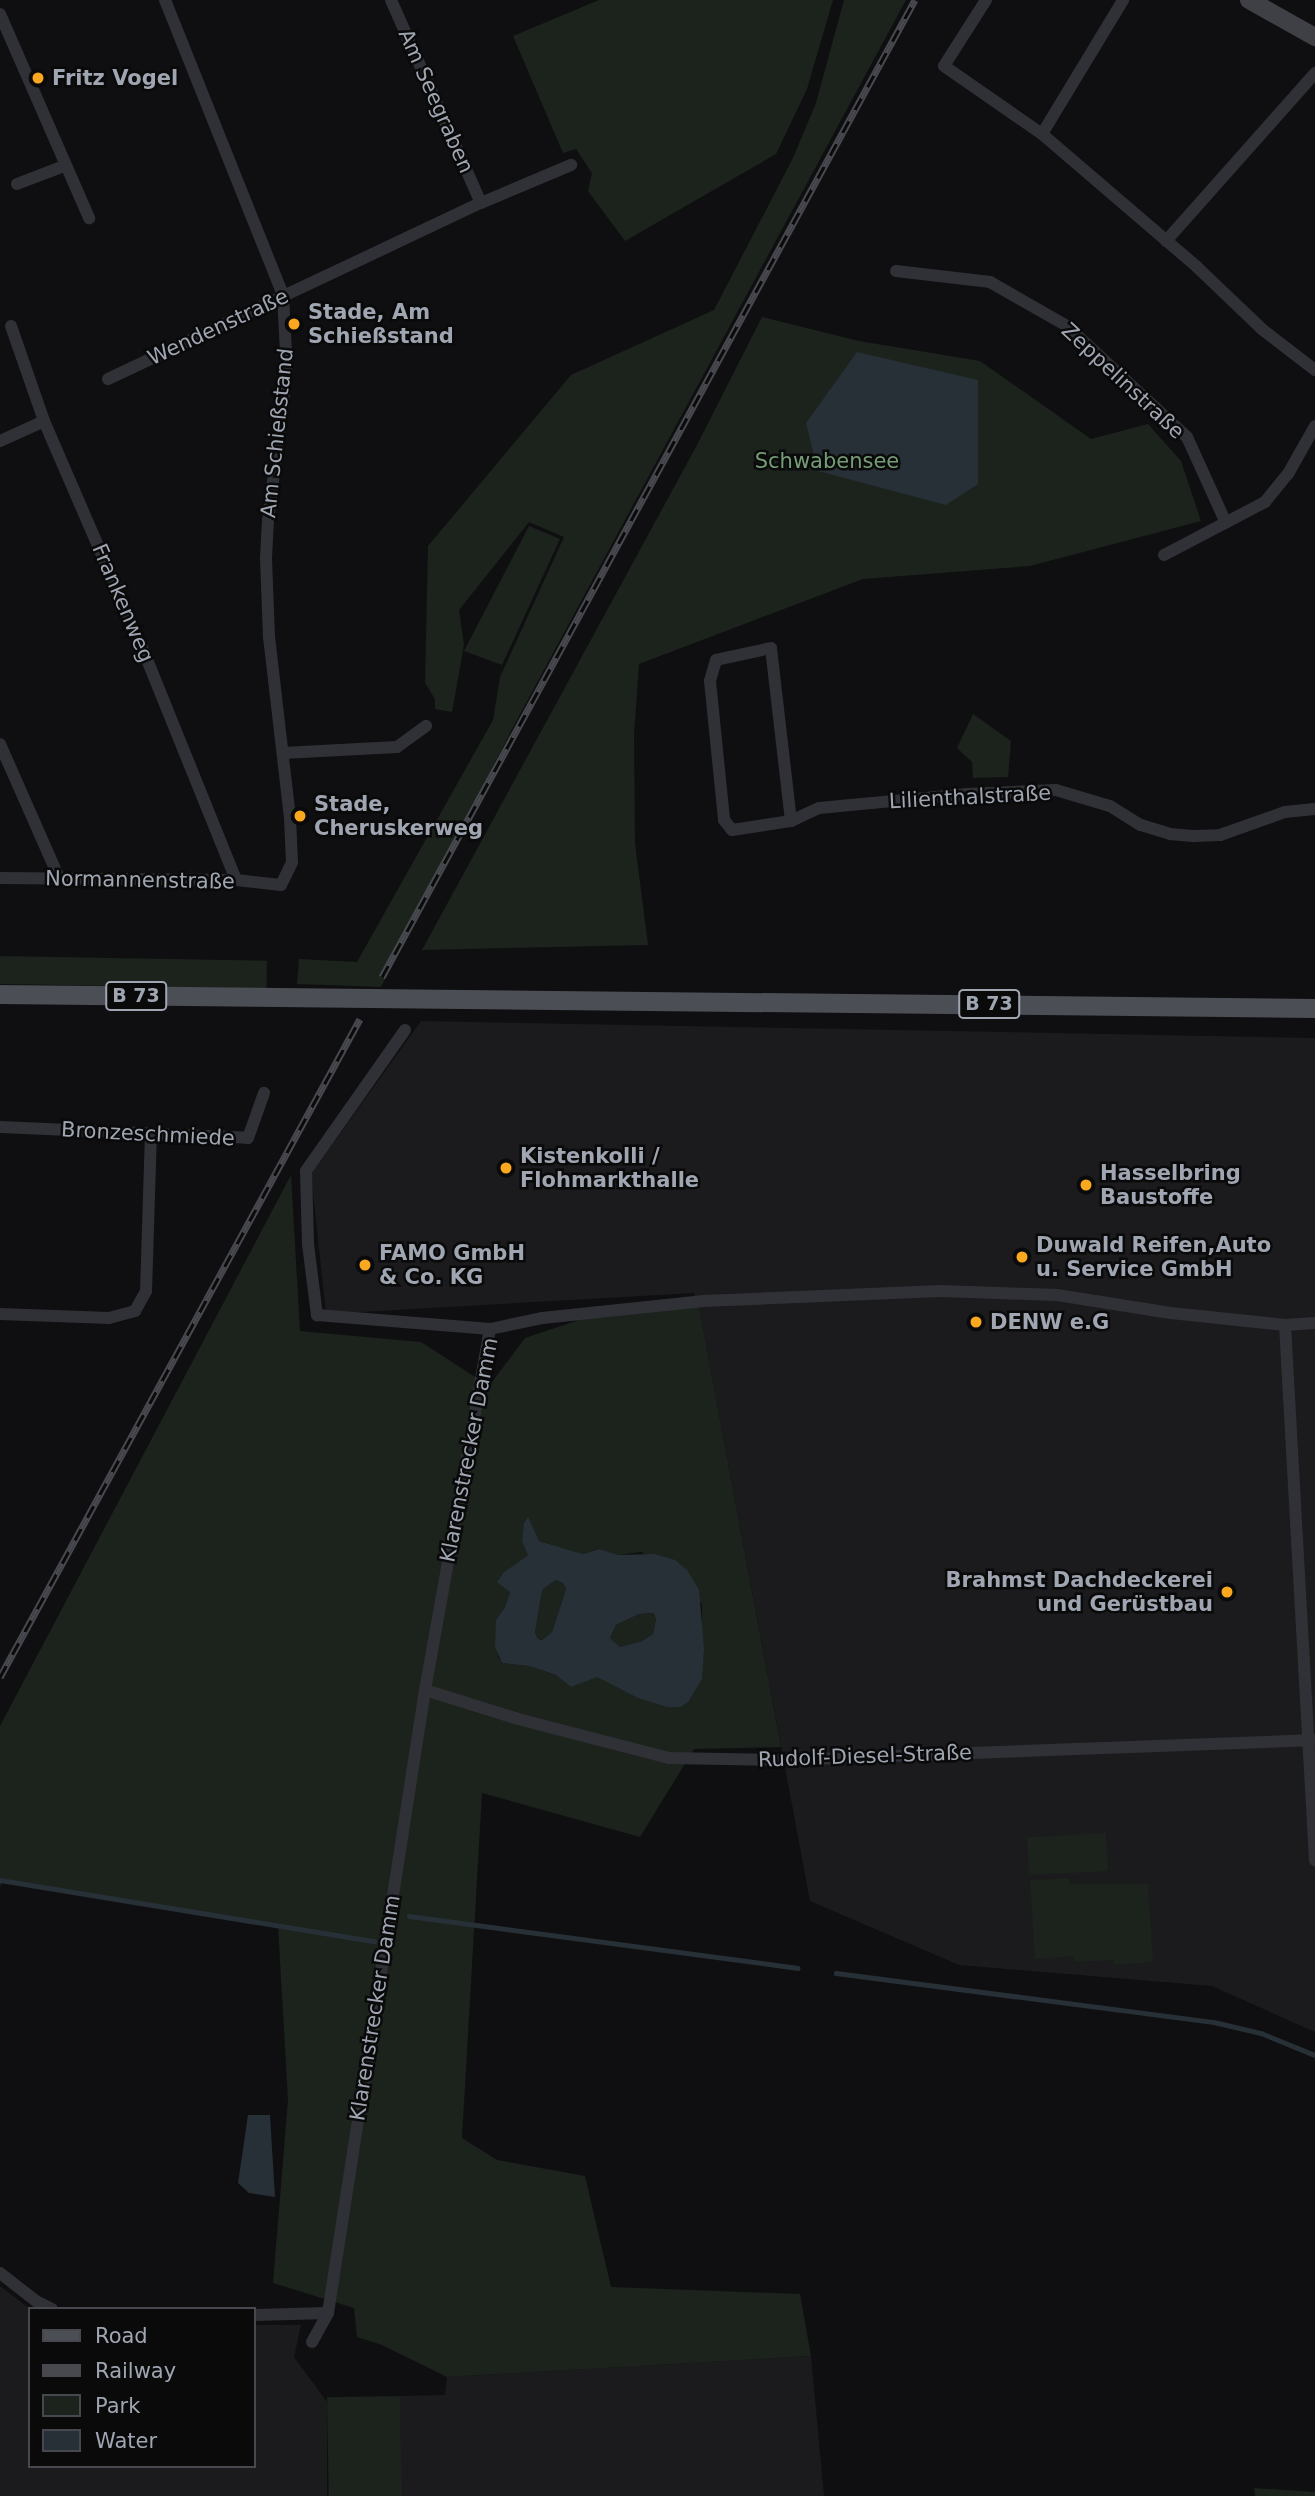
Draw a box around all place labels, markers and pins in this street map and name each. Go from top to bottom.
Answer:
place label: Fritz Vogel [52,65,178,91]
marker: Fritz Vogel [30,70,46,86]
place label: Stade, Am Schießstand [308,299,454,349]
marker: Stade, Am Schießstand [286,316,302,332]
place label: Stade, Cheruskerweg [314,791,483,841]
marker: Stade, Cheruskerweg [292,808,308,824]
place label: Kistenkolli / Flohmarkthalle [520,1143,699,1193]
marker: Kistenkolli / Flohmarkthalle [498,1160,514,1176]
place label: Hasselbring Baustoffe [1100,1160,1241,1210]
marker: Hasselbring Baustoffe [1078,1177,1094,1193]
place label: Duwald Reifen,Auto u. Service GmbH [1036,1232,1271,1282]
place label: FAMO GmbH & Co. KG [379,1240,525,1290]
marker: Duwald Reifen,Auto u. Service GmbH [1014,1249,1030,1265]
marker: FAMO GmbH & Co. KG [357,1257,373,1273]
place label: DENW e.G [990,1309,1109,1335]
marker: DENW e.G [968,1314,984,1330]
place label: Brahmst Dachdeckerei und Gerüstbau [946,1567,1213,1617]
marker: Brahmst Dachdeckerei und Gerüstbau [1219,1584,1235,1600]

